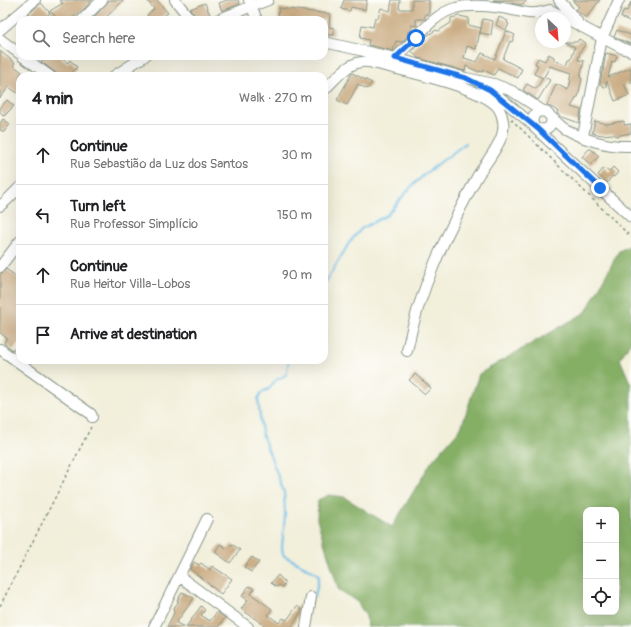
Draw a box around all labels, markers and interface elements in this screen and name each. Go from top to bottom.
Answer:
north arrow [535,12,571,48]
search box [16,16,328,60]
icon: search [30,27,52,49]
text: Search here [62,29,135,48]
route start [407,29,425,47]
text: 4 min [32,88,73,109]
text: Walk · 270 m [239,90,312,106]
text: Continue [70,137,128,156]
icon: ahead [32,144,54,166]
text: 30 m [282,147,312,163]
text: Rua Sebastião da Luz dos Santos [70,156,248,172]
route end [591,179,609,197]
text: Turn left [70,197,126,216]
icon: left [32,204,54,226]
text: 150 m [277,207,312,223]
text: Rua Professor Simplício [70,216,198,232]
text: Continue [70,257,128,276]
icon: ahead [32,264,54,286]
text: 90 m [282,267,312,283]
text: Rua Heitor Villa-Lobos [70,276,190,292]
icon: arrive [32,324,54,346]
text: Arrive at destination [70,325,197,344]
map controls [583,507,619,615]
button: + [583,507,619,543]
button: − [583,543,619,579]
button: locate [583,579,619,615]

